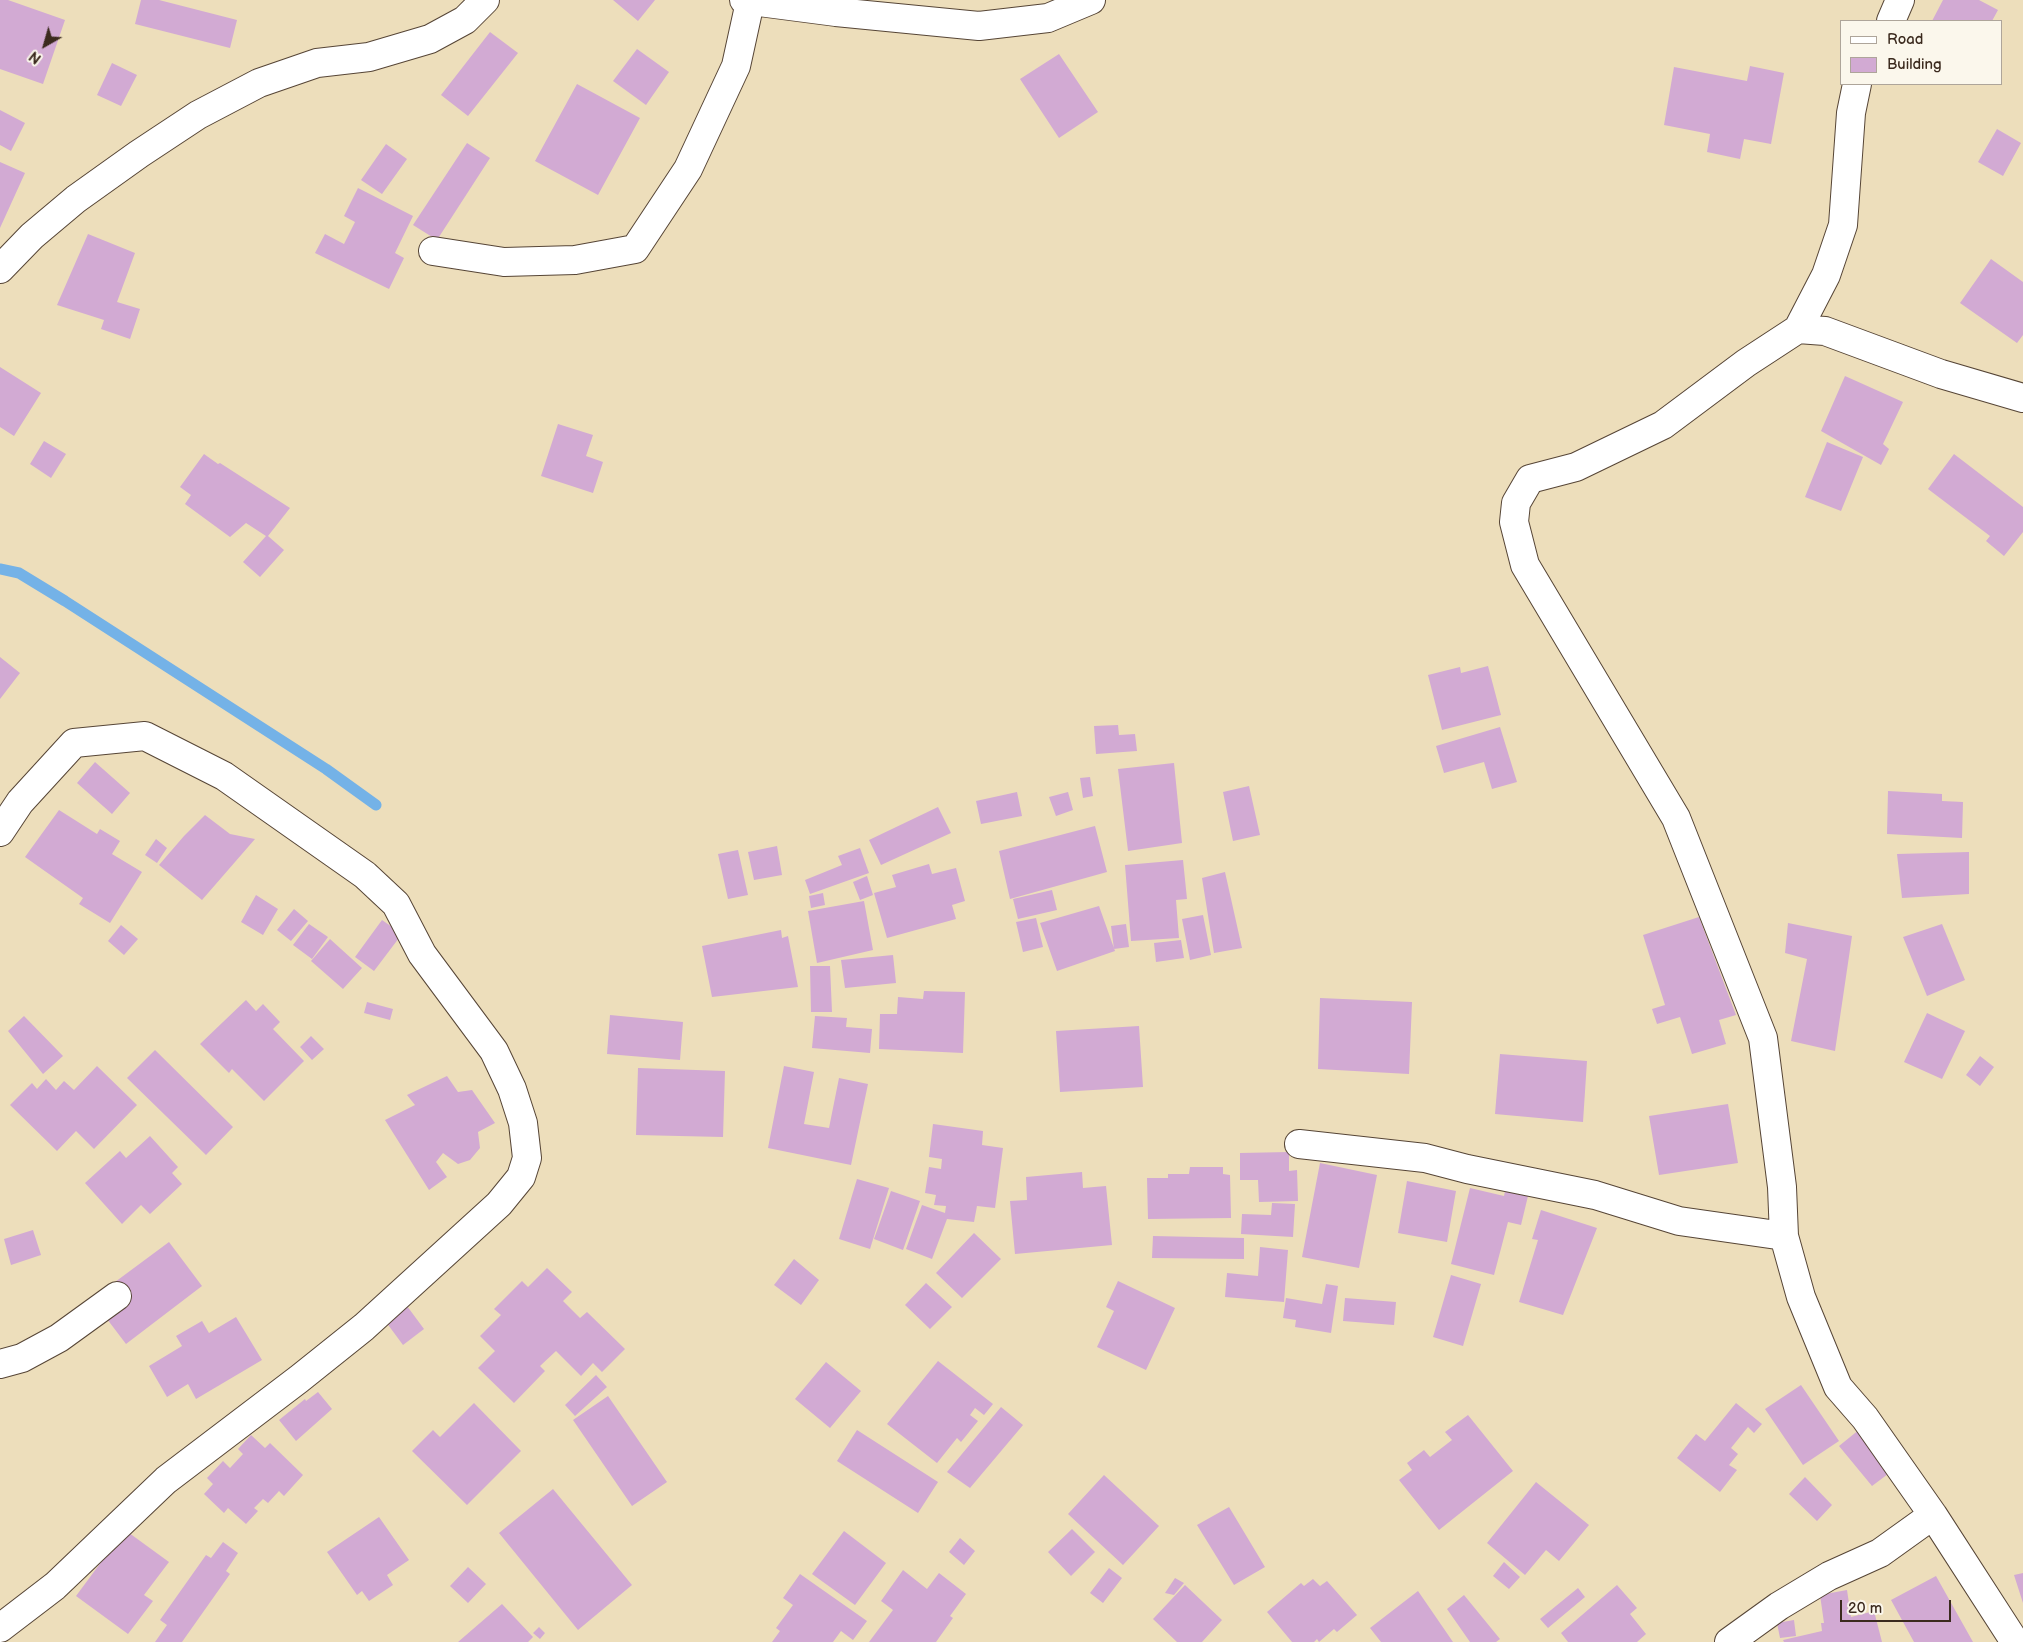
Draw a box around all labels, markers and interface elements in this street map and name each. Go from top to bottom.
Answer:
north arrow [20,20,70,70]
legend [1840,20,2003,85]
text: Road [1887,30,1923,49]
text: N [26,47,45,67]
text: Building [1887,55,1942,74]
scale bar [1843,1590,1954,1622]
text: 20 m [1848,1599,1882,1618]

